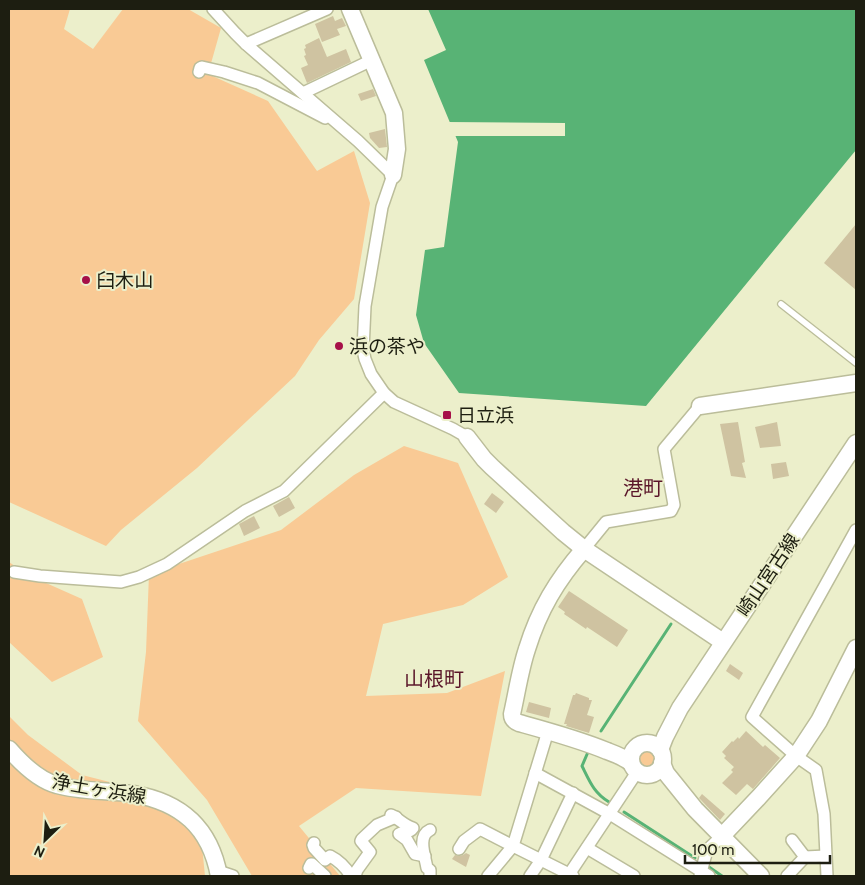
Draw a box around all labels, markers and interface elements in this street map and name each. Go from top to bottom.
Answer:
place label: 臼木山 [96,269,153,292]
marker: 臼木山 [80,274,92,286]
place label: 浜の茶や [349,335,425,358]
marker: 浜の茶や [333,340,345,352]
place label: 日立浜 [457,404,514,427]
marker: 日立浜 [441,409,453,421]
district label: 港町 [623,476,663,500]
street label: 崎山宮古線 [732,529,804,621]
district label: 山根町 [404,667,464,691]
street label: 浄土ヶ浜線 [50,769,148,809]
north arrow [20,815,70,865]
scale bar [685,832,830,864]
text: 100 m [692,841,734,859]
text: N [31,842,48,862]

